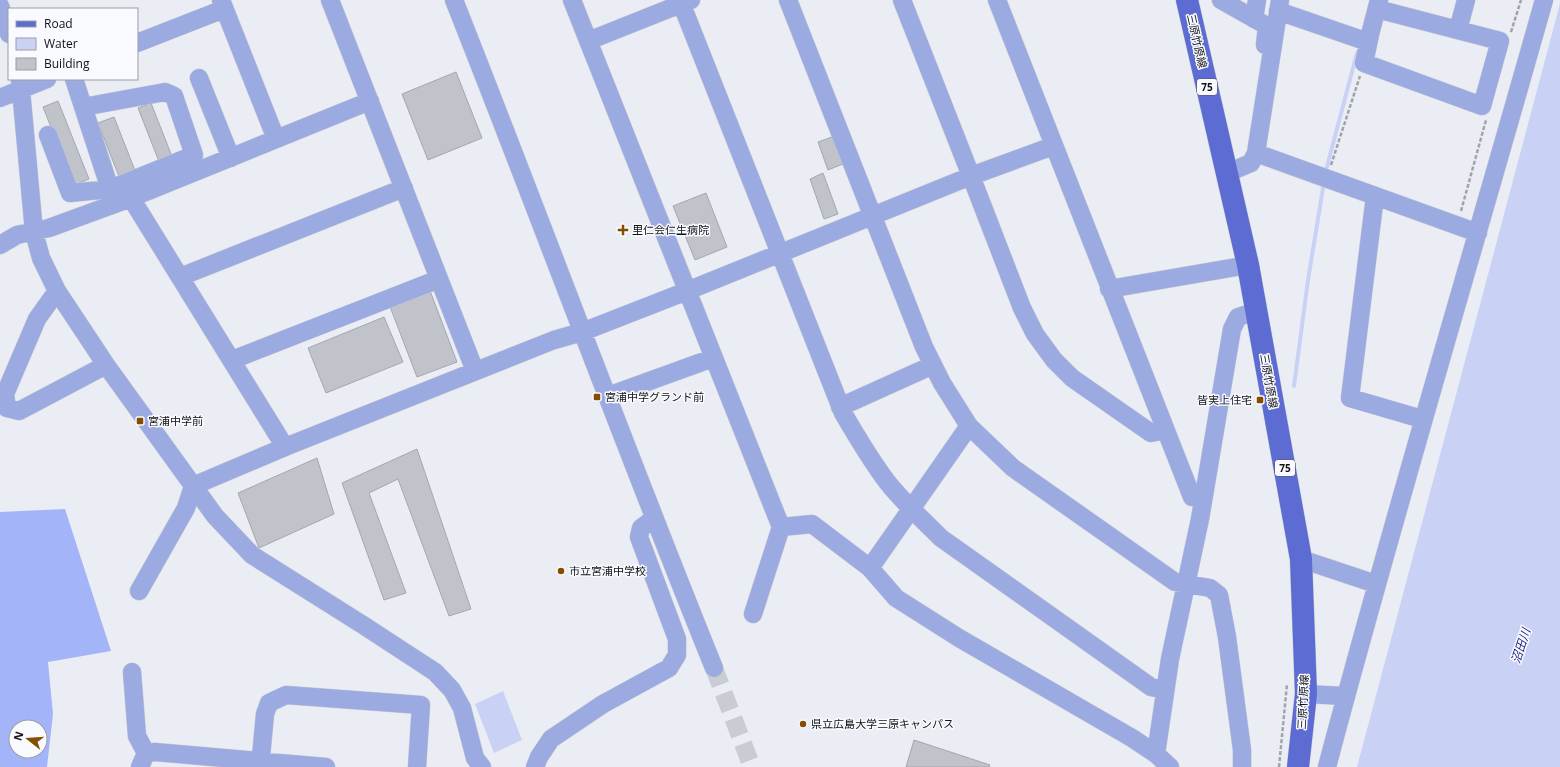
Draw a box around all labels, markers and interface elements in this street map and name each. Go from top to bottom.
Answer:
legend [8,8,138,80]
street label: 三原竹原線 [1184,12,1211,69]
text: Road [44,15,73,32]
text: Water [44,35,78,52]
text: Building [44,55,90,72]
road number: 75 [1197,79,1217,95]
place label: 里仁会仁生病院 [632,222,709,237]
marker: 里仁会仁生病院 [617,224,629,236]
street label: 三原竹原線 [1257,353,1282,409]
place label: 宮浦中学グランド前 [605,389,704,404]
marker: 宮浦中学グランド前 [592,392,602,402]
place label: 皆実上住宅 [1197,392,1252,407]
marker: 皆実上住宅 [1255,395,1265,405]
place label: 宮浦中学前 [148,413,203,428]
marker: 宮浦中学前 [135,416,145,426]
road number: 75 [1275,460,1295,476]
place label: 市立宮浦中学校 [569,563,646,578]
marker: 市立宮浦中学校 [556,566,566,576]
water label: 沼田川 [1507,624,1535,666]
street label: 三原竹原線 [1294,674,1311,730]
place label: 県立広島大学三原キャンパス [811,716,954,731]
north arrow [8,719,48,759]
marker: 県立広島大学三原キャンパス [798,719,808,729]
text: N [9,729,26,742]

